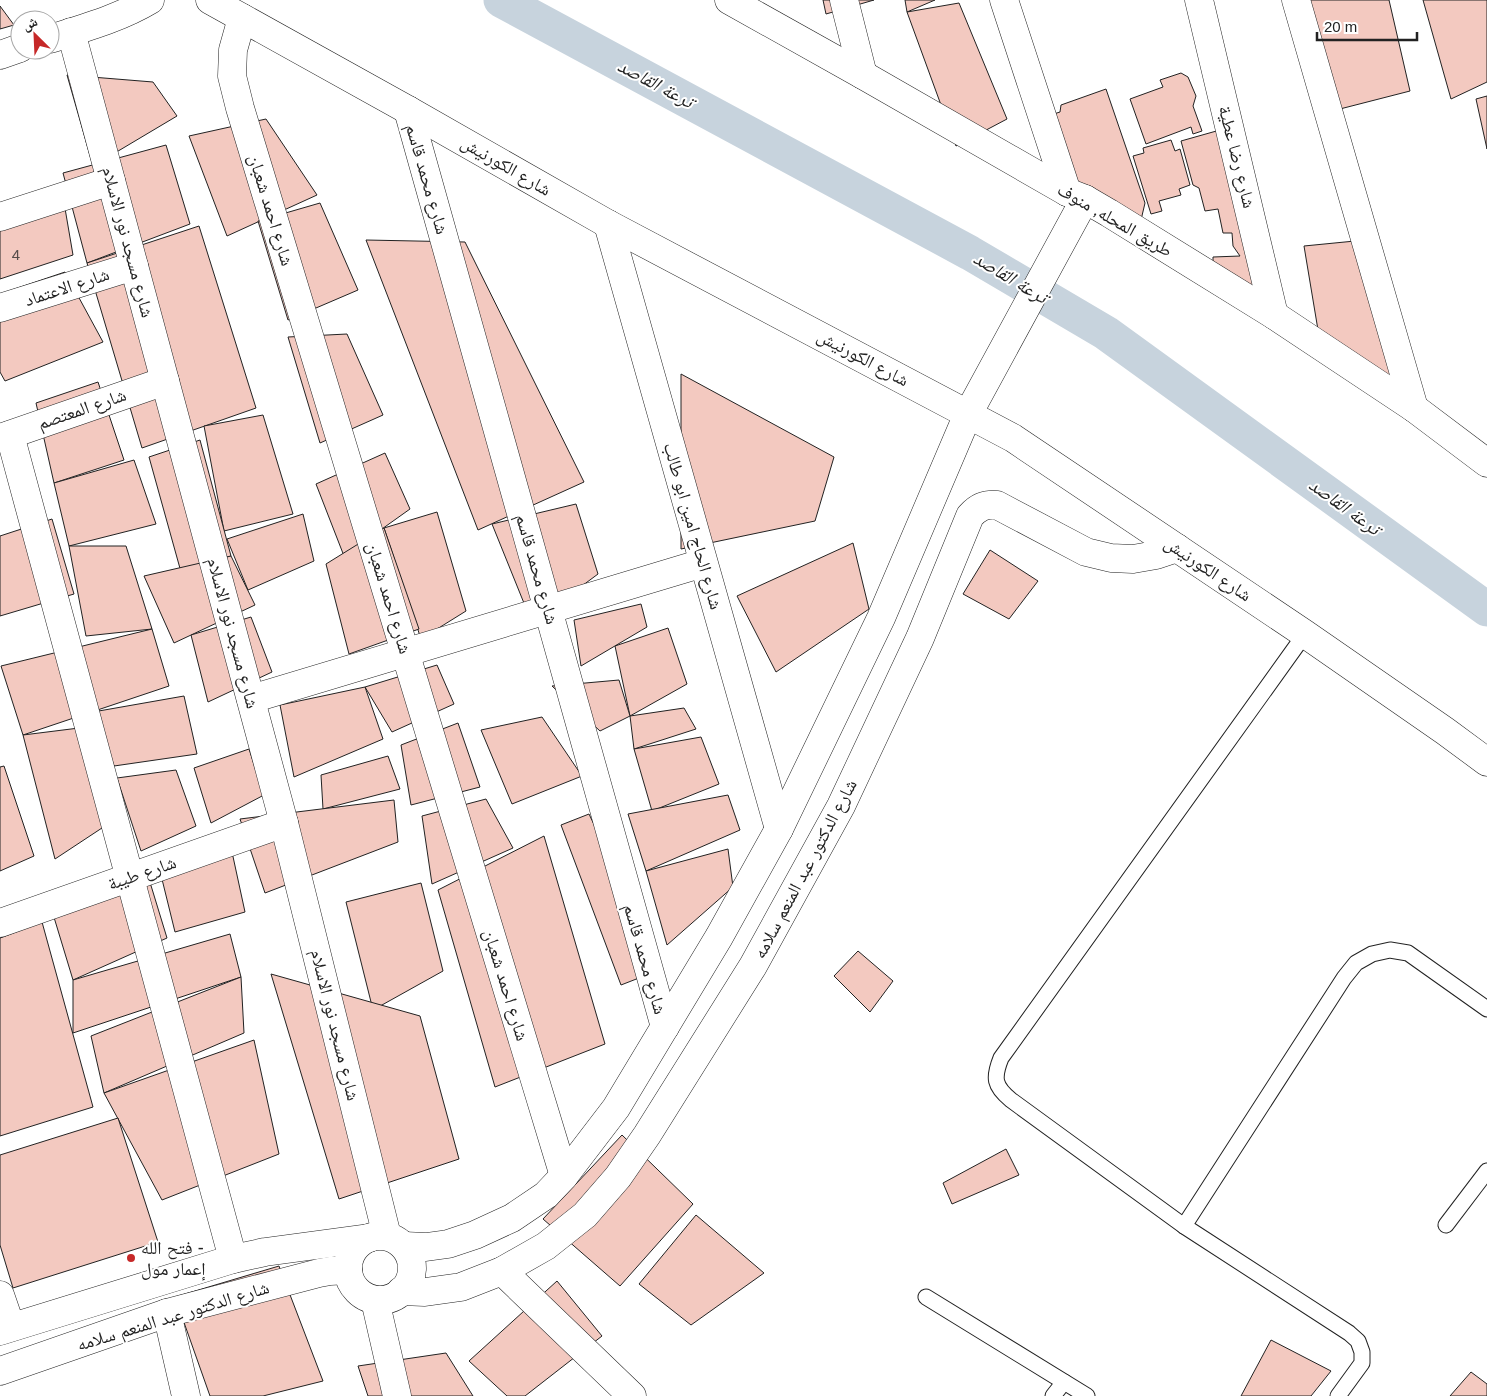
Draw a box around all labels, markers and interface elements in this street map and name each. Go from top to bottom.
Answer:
north arrow [10,10,60,60]
scale bar [1317,10,1417,42]
text: ش [20,13,40,34]
text: 20 m [1324,18,1357,35]
water label: ترعة القاصد [614,55,701,114]
street label: شارع رضا عطية [1214,104,1259,211]
street label: شارع محمد قاسم [400,122,452,237]
street label: شارع الكورنيش [457,132,555,201]
street label: شارع احمد شعبان [244,152,297,268]
street label: شارع مسجد نور الاسلام [96,164,158,320]
street label: طريق المحله, منوف [1054,179,1176,262]
house number: 4 [12,246,20,263]
water label: ترعة القاصد [970,247,1055,310]
street label: شارع الاعتماد [22,264,112,311]
street label: شارع الكورنيش [813,326,912,391]
street label: شارع المعتصم [35,385,129,435]
street label: شارع الحاج امين ابو طالب [658,440,726,612]
water label: ترعة القاصد [1305,474,1388,542]
street label: شارع محمد قاسم [510,512,562,627]
street label: شارع الكورنيش [1160,533,1255,606]
street label: شارع احمد شعبان [362,540,415,656]
street label: شارع مسجد نور الاسلام [201,555,263,711]
street label: شارع الدكتور عبد المنعم سلامه [749,776,863,963]
street label: شارع طيبة [105,852,179,895]
street label: شارع محمد قاسم [618,902,670,1017]
street label: شارع احمد شعبان [479,927,532,1043]
street label: شارع مسجد نور الاسلام [305,947,364,1103]
place label: فتح الله - إعمار مول [141,1238,206,1281]
marker: فتح الله - إعمار مول [125,1252,137,1264]
street label: شارع الدكتور عبد المنعم سلامه [74,1277,272,1357]

